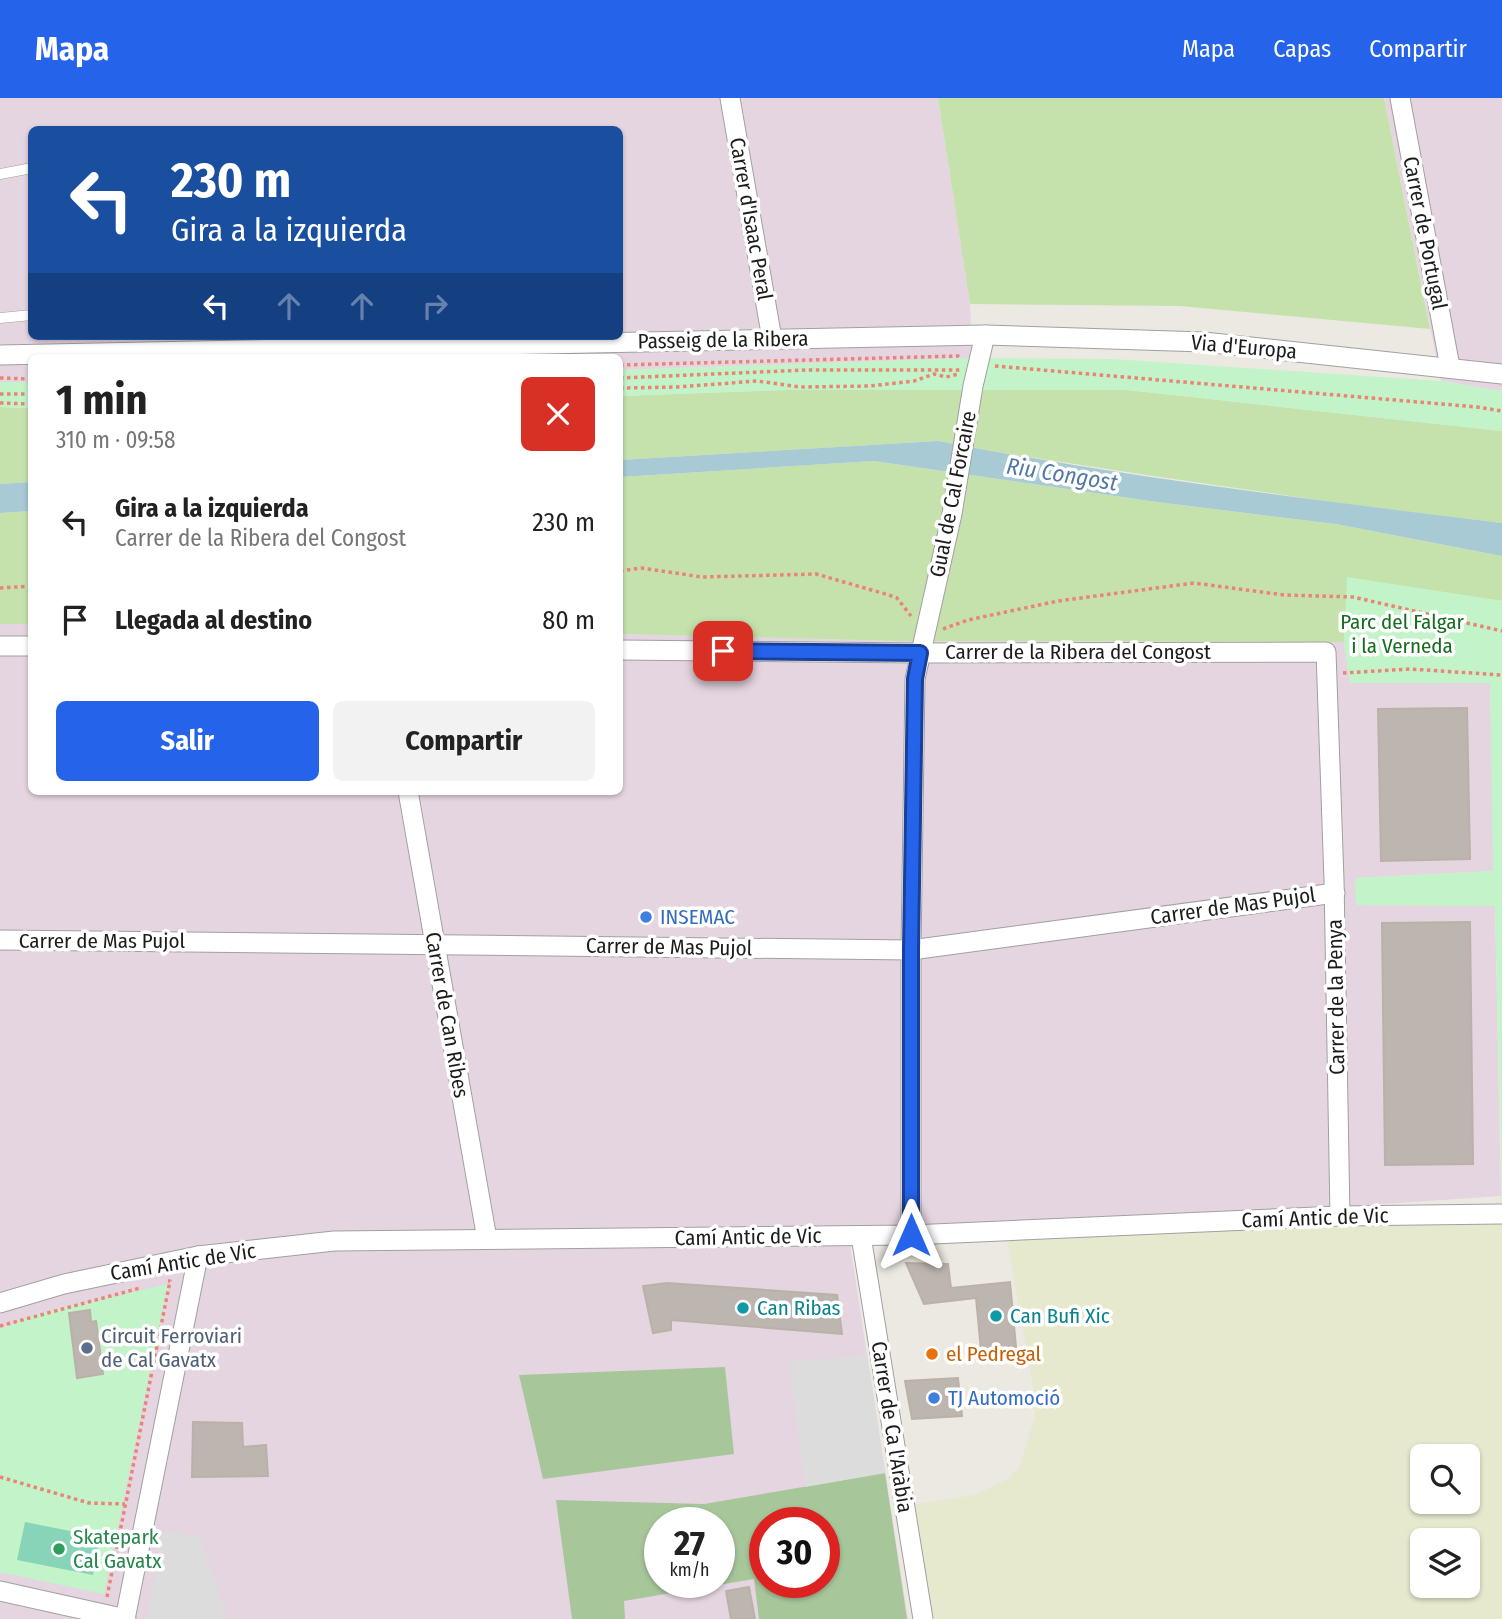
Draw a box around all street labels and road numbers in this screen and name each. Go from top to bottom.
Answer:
street label: Carrer d'Isaac Peral [724,136,778,303]
street label: Carrer de Portugal [1397,154,1453,312]
street label: Passeig de la Ribera [637,326,809,354]
street label: Via d'Europa [1190,329,1298,365]
street label: Gual de Cal Forcaire [924,409,982,579]
street label: Carrer de la Ribera del Congost [945,639,1211,665]
street label: Carrer de Mas Pujol [1149,881,1318,930]
street label: Carrer de la Penya [1322,919,1350,1075]
street label: Carrer de Mas Pujol [19,928,186,954]
street label: Carrer de Can Ribes [420,930,474,1100]
street label: Carrer de Mas Pujol [586,933,753,961]
street label: Camí Antic de Vic [1241,1202,1389,1234]
street label: Camí Antic de Vic [674,1223,822,1251]
street label: Camí Antic de Vic [108,1238,258,1286]
street label: Carrer de Ca l'Aràbia [866,1339,918,1515]

